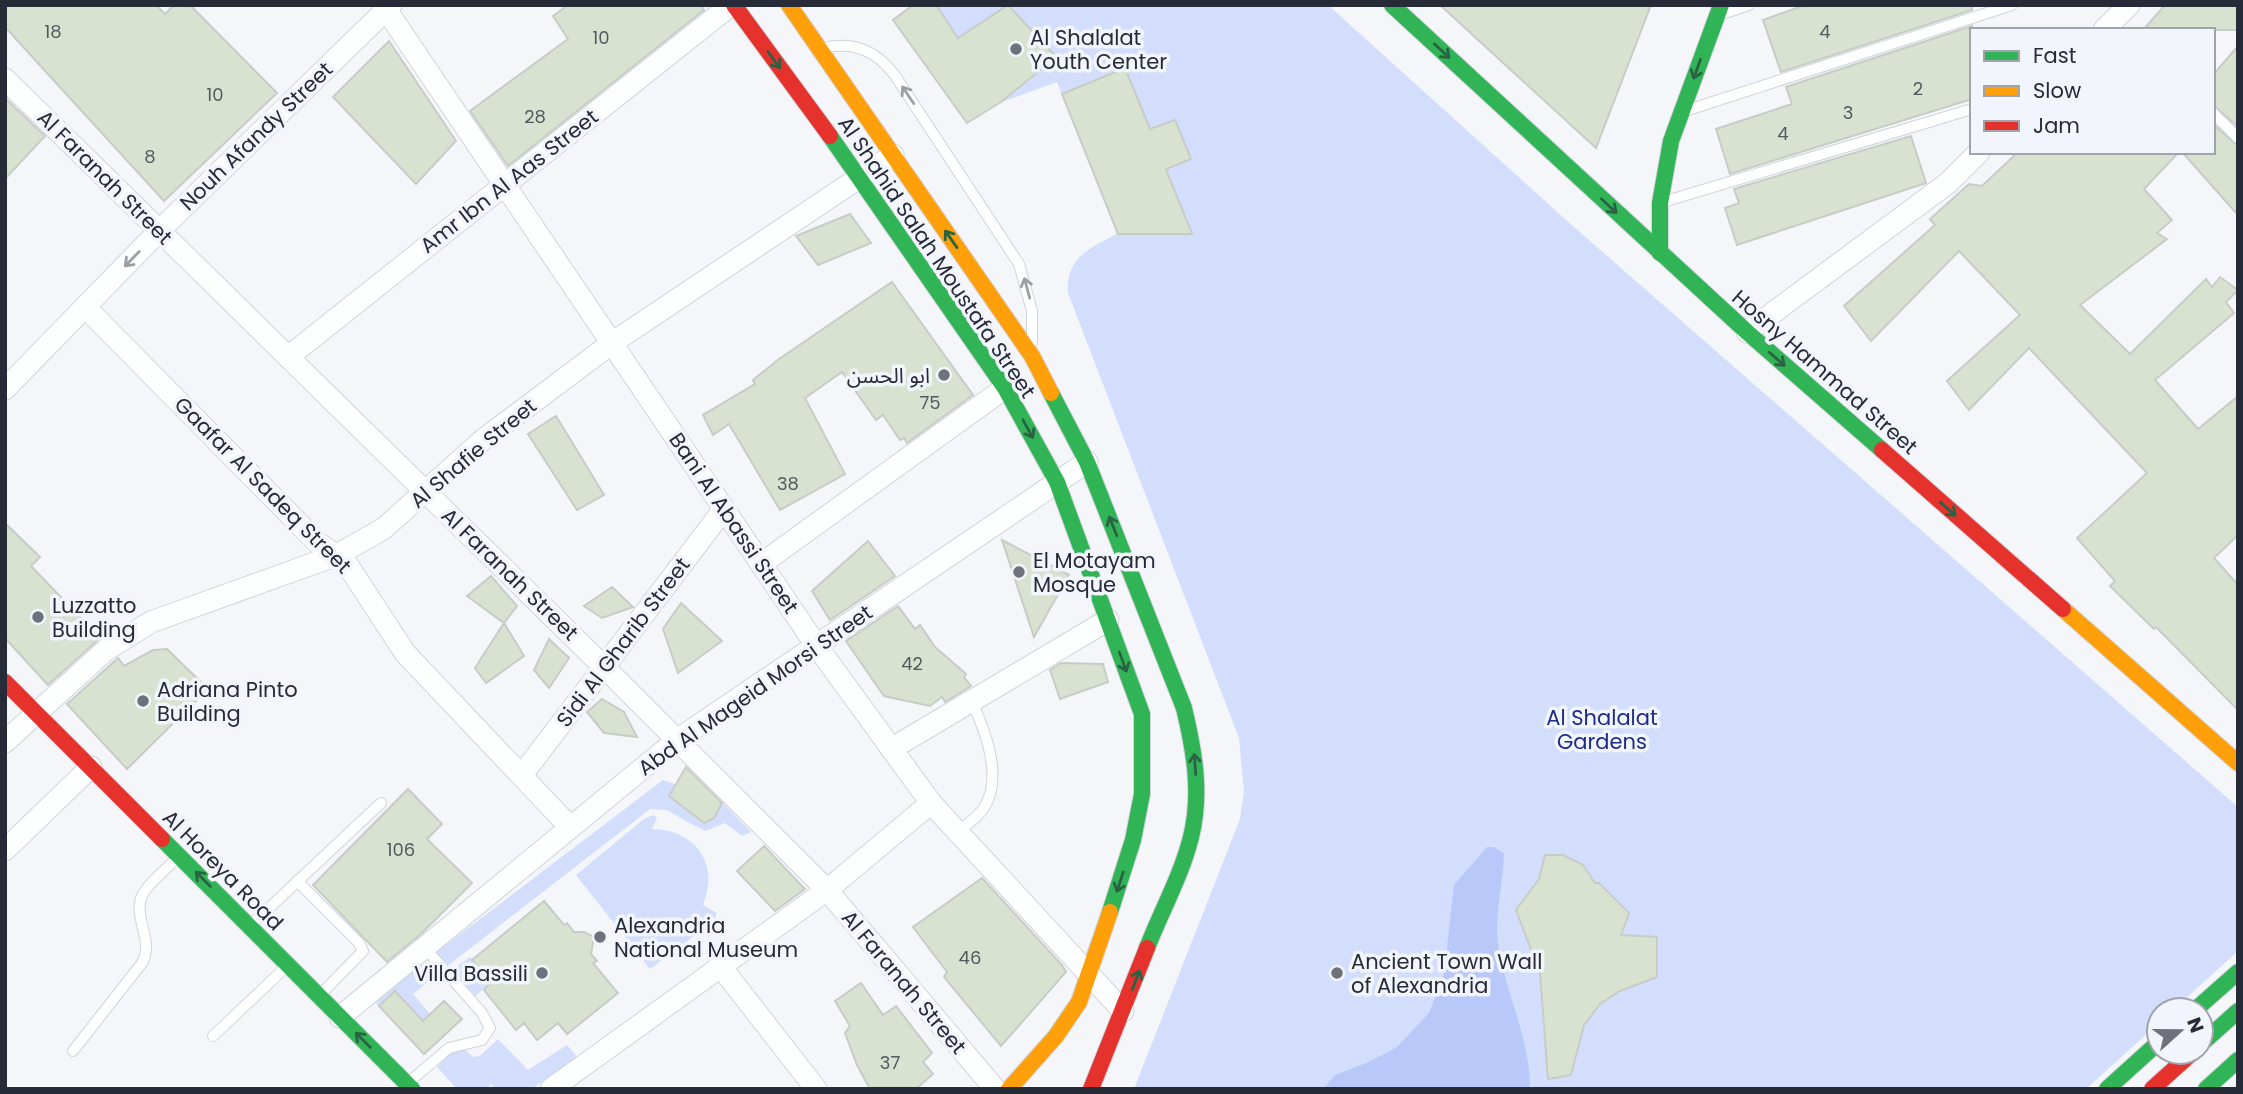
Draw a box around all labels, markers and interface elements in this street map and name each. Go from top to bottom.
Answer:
house number: 18 [44,19,62,44]
house number: 4 [1819,19,1831,44]
place label: Al Shalalat Youth Center [1030,23,1167,76]
house number: 10 [592,25,610,50]
legend [1970,28,2215,154]
marker: Al Shalalat Youth Center [1008,41,1024,57]
text: Fast [2033,41,2076,70]
one-way arrow [1433,43,1450,60]
one-way arrow [767,50,781,69]
street label: Nouh Afandy Street [173,55,339,217]
one-way arrow [1690,58,1703,80]
house number: 2 [1913,76,1923,101]
text: Slow [2033,76,2081,105]
house number: 10 [206,82,224,107]
one-way arrow [901,86,915,106]
house number: 3 [1843,100,1853,125]
street label: Amr Ibn Al Aas Street [414,102,604,260]
street label: Al Faranah Street [31,103,179,251]
house number: 28 [524,104,546,129]
street label: Al Shahid Salah Moustafa Street [832,110,1042,404]
text: Jam [2033,111,2080,140]
house number: 4 [1777,121,1789,146]
house number: 8 [144,144,156,169]
one-way arrow [1600,197,1617,214]
one-way arrow [944,230,958,249]
one-way arrow [124,250,141,267]
one-way arrow [1020,277,1033,300]
street label: Hosny Hammad Street [1726,283,1924,461]
one-way arrow [1768,351,1786,367]
place label: ابو الحسن [847,361,930,390]
marker: ابو الحسن [936,367,952,383]
street label: Gaafar Al Sadeq Street [168,390,358,580]
house number: 75 [919,390,941,415]
street label: Al Shafie Street [404,391,542,515]
one-way arrow [1021,419,1035,439]
street label: Bani Al Abassi Street [662,427,806,619]
house number: 38 [777,471,799,496]
street label: Al Faranah Street [435,501,585,647]
one-way arrow [1939,501,1957,517]
one-way arrow [1105,516,1118,538]
place label: El Motayam Mosque [1033,546,1156,599]
street label: Sidi Al Gharib Street [550,551,696,733]
marker: El Motayam Mosque [1011,564,1027,580]
place label: Luzzatto Building [52,591,137,644]
street label: Abd Al Mageid Morsi Street [632,598,878,782]
marker: Luzzatto Building [30,609,46,625]
house number: 42 [901,651,923,676]
one-way arrow [1118,651,1130,672]
place label: Adriana Pinto Building [157,675,298,728]
marker: Adriana Pinto Building [135,693,151,709]
park label: Al Shalalat Gardens [1546,703,1658,756]
one-way arrow [1188,753,1201,775]
street label: Al Horeya Road [156,803,290,937]
house number: 106 [387,837,415,862]
one-way arrow [194,871,211,888]
one-way arrow [1112,871,1125,893]
street label: Al Faranah Street [835,904,973,1060]
place label: Alexandria National Museum [614,911,798,964]
marker: Alexandria National Museum [592,929,608,945]
house number: 46 [959,945,981,970]
place label: Ancient Town Wall of Alexandria [1351,947,1542,1000]
place label: Villa Bassili [414,959,528,988]
marker: Villa Bassili [534,965,550,981]
marker: Ancient Town Wall of Alexandria [1329,965,1345,981]
one-way arrow [1130,970,1143,992]
north arrow [2145,996,2215,1066]
text: N [2180,1014,2211,1037]
one-way arrow [355,1032,372,1049]
house number: 37 [880,1050,900,1075]

